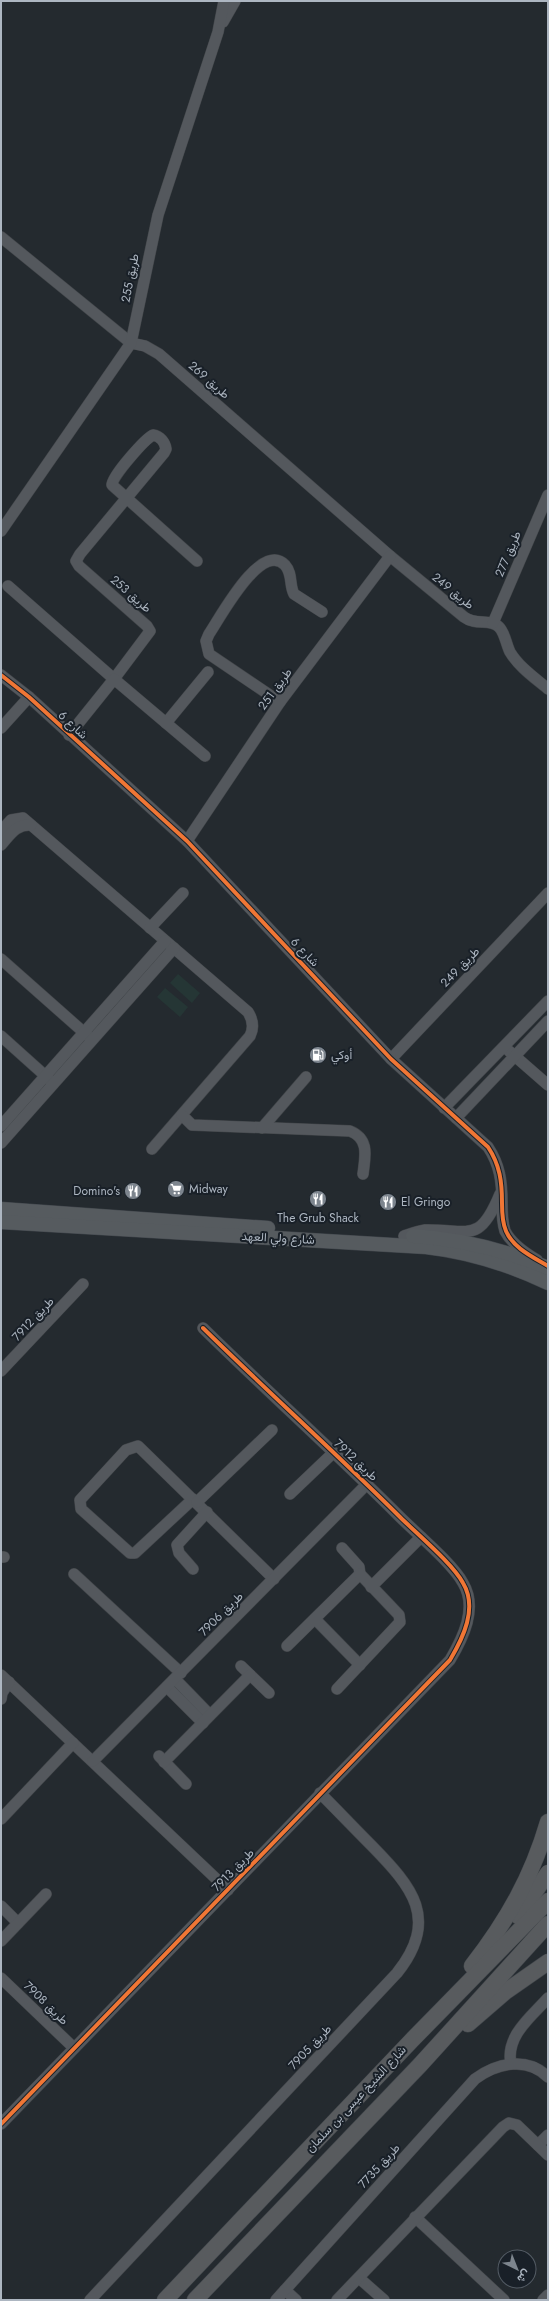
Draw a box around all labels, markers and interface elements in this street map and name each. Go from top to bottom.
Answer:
street label: طريق 255 [116,252,144,304]
street label: طريق 269 [184,357,234,403]
street label: طريق 277 [490,528,526,580]
street label: طريق 249 [428,568,478,614]
street label: طريق 253 [107,571,156,617]
street label: طريق 251 [254,664,297,714]
street label: شارع 6 [54,707,92,743]
street label: شارع 6 [286,933,324,971]
street label: طريق 249 [436,943,484,991]
fuel station icon: أوكي [308,1045,328,1065]
place label: أوكي [331,1046,352,1065]
supermarket icon: Midway [166,1179,186,1199]
place label: Midway [189,1180,229,1198]
restaurant icon: Domino's [123,1181,143,1201]
place label: Domino's [73,1182,120,1200]
restaurant icon: The Grub Shack [308,1189,328,1209]
restaurant icon: El Gringo [378,1192,398,1212]
place label: El Gringo [401,1193,451,1211]
place label: The Grub Shack [277,1209,359,1227]
street label: شارع ولي العهد [241,1227,315,1250]
street label: طريق 7912 [8,1293,58,1345]
street label: طريق 7912 [330,1435,382,1485]
street label: طريق 7906 [195,1588,247,1640]
street label: طريق 7913 [208,1844,258,1896]
street label: طريق 7908 [20,1977,73,2029]
street label: طريق 7905 [284,2020,336,2074]
street label: شارع الشيخ عيسى بن سلمان [302,2042,410,2156]
street label: طريق 7735 [354,2139,404,2192]
north arrow [497,2249,537,2289]
text: ش [514,2266,534,2287]

